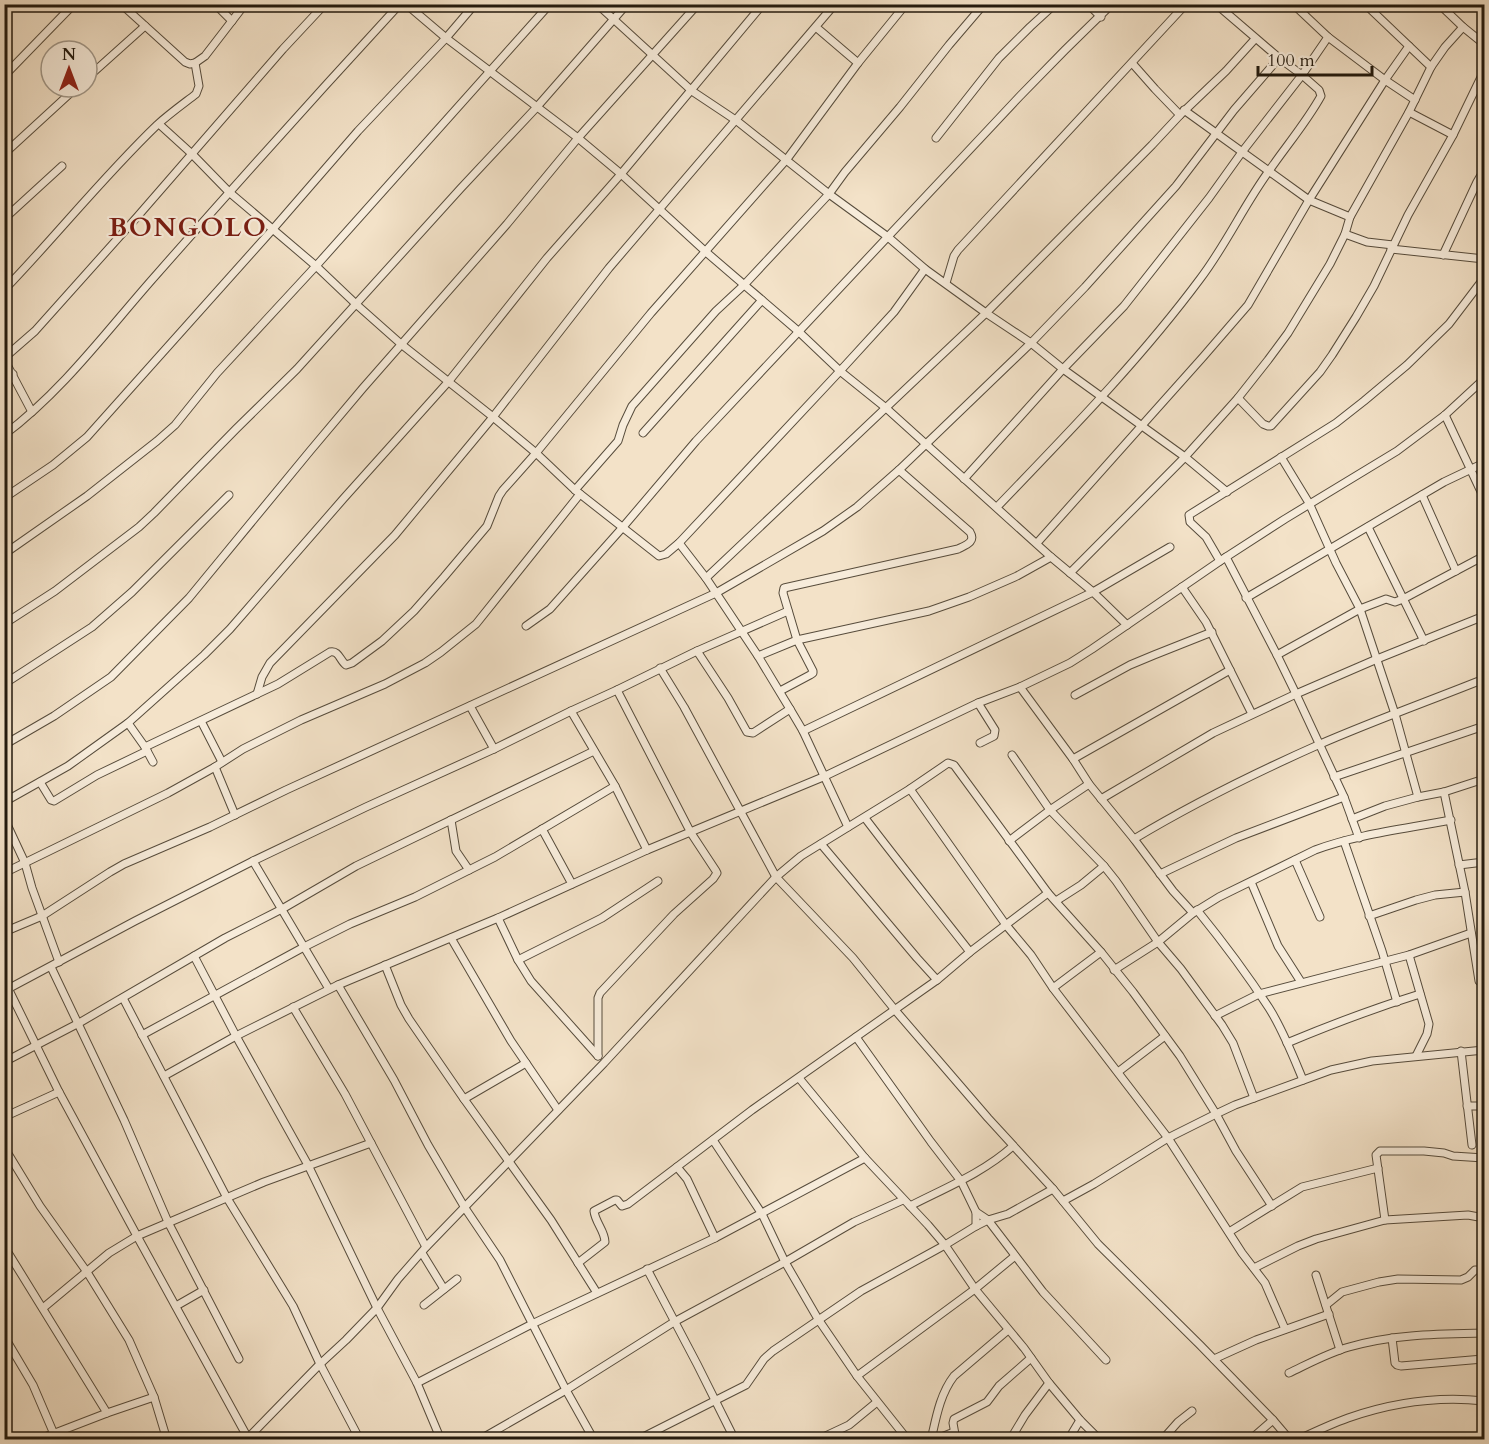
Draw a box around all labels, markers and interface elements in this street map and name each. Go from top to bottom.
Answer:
north arrow [39,39,99,99]
scale bar [1258,39,1372,77]
text: N [62,44,76,66]
text: 100 m [1267,48,1315,73]
district label: BONGOLO [108,210,268,245]

